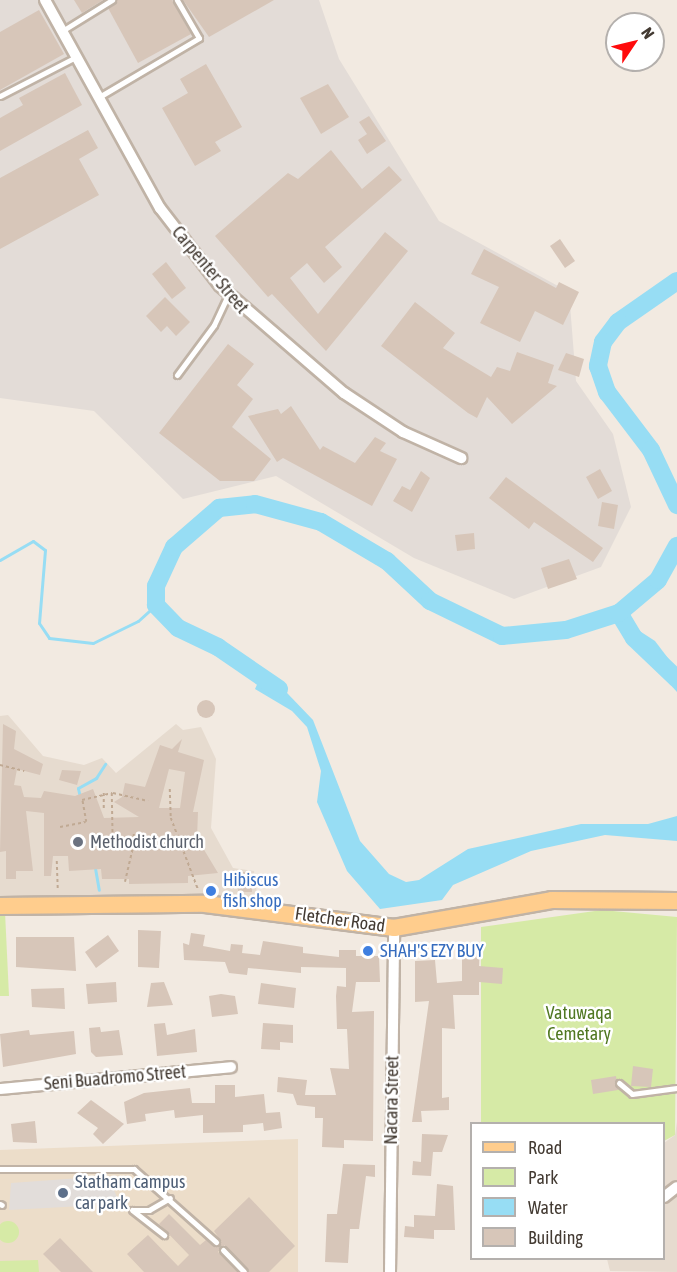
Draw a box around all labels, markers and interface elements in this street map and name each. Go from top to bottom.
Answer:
north arrow [605,12,665,72]
text: N [638,24,658,42]
street label: Carpenter Street [167,222,253,318]
place label: Methodist church [90,831,204,853]
marker: Methodist church [71,835,85,849]
place label: Hibiscus fish shop [223,870,282,912]
marker: Hibiscus fish shop [204,884,218,898]
street label: Fletcher Road [294,903,386,937]
place label: SHAH'S EZY BUY [380,940,484,962]
marker: SHAH'S EZY BUY [361,944,375,958]
park label: Vatuwaqa Cemetary [546,1003,612,1046]
street label: Nacara Street [380,1055,404,1145]
street label: Seni Buadromo Street [43,1061,187,1095]
legend [470,1122,665,1260]
text: Road [528,1137,562,1158]
text: Park [528,1167,558,1188]
place label: Statham campus car park [75,1172,185,1214]
marker: Statham campus car park [56,1186,70,1200]
text: Water [528,1197,567,1218]
text: Building [528,1227,583,1248]

